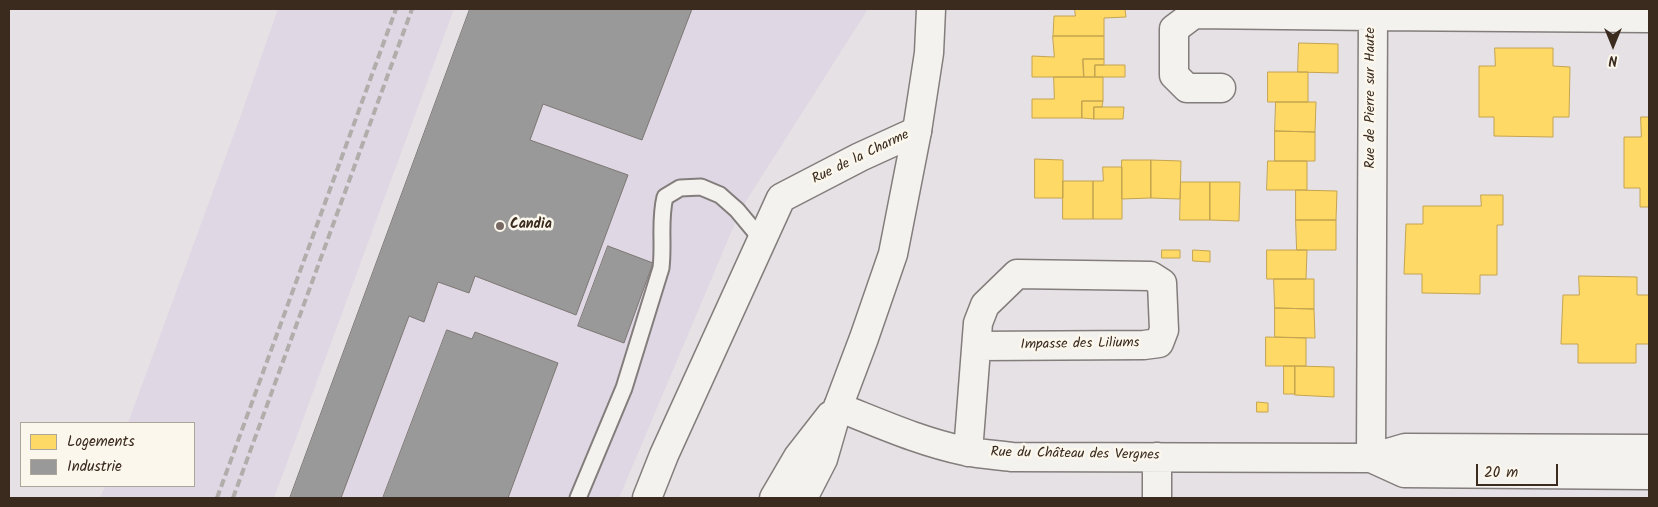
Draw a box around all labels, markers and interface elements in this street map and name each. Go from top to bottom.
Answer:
north arrow [1588,20,1638,70]
street label: Rue de Pierre sur Haute [1364,27,1380,169]
text: N [1609,49,1617,71]
street label: Rue de la Charme [810,127,912,189]
place label: Candia [510,218,552,234]
marker: Candia [494,220,506,232]
street label: Impasse des Liliums [1020,336,1140,354]
legend [20,422,195,487]
text: Logements [67,430,135,454]
street label: Rue du Château des Vergnes [990,445,1160,465]
scale bar [1478,454,1560,486]
text: Industrie [67,455,122,479]
text: 20 m [1484,461,1518,485]

